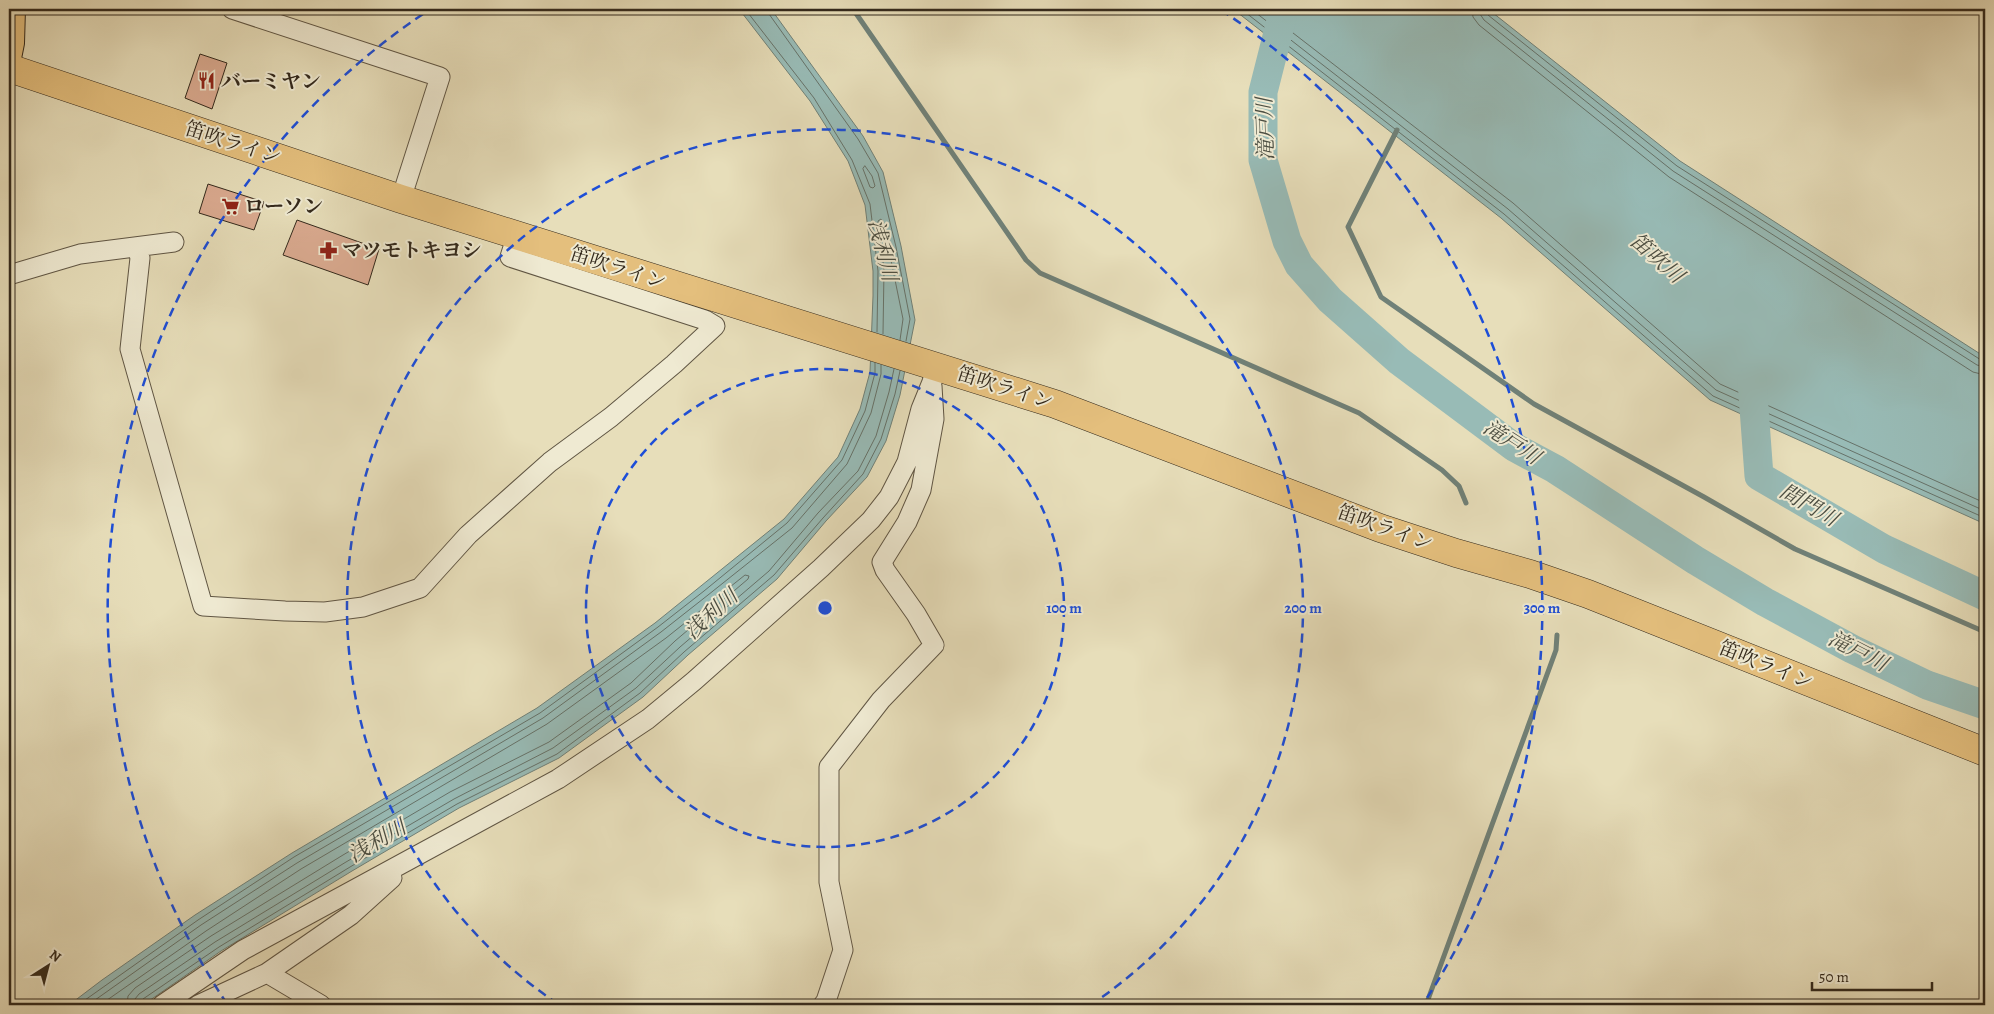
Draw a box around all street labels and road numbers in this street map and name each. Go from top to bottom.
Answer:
street label: 笛吹ライン [182,115,284,171]
street label: 笛吹ライン [567,240,669,296]
street label: 笛吹ライン [954,360,1056,416]
street label: 笛吹ライン [1334,498,1436,558]
street label: 笛吹ライン [1715,634,1817,696]

